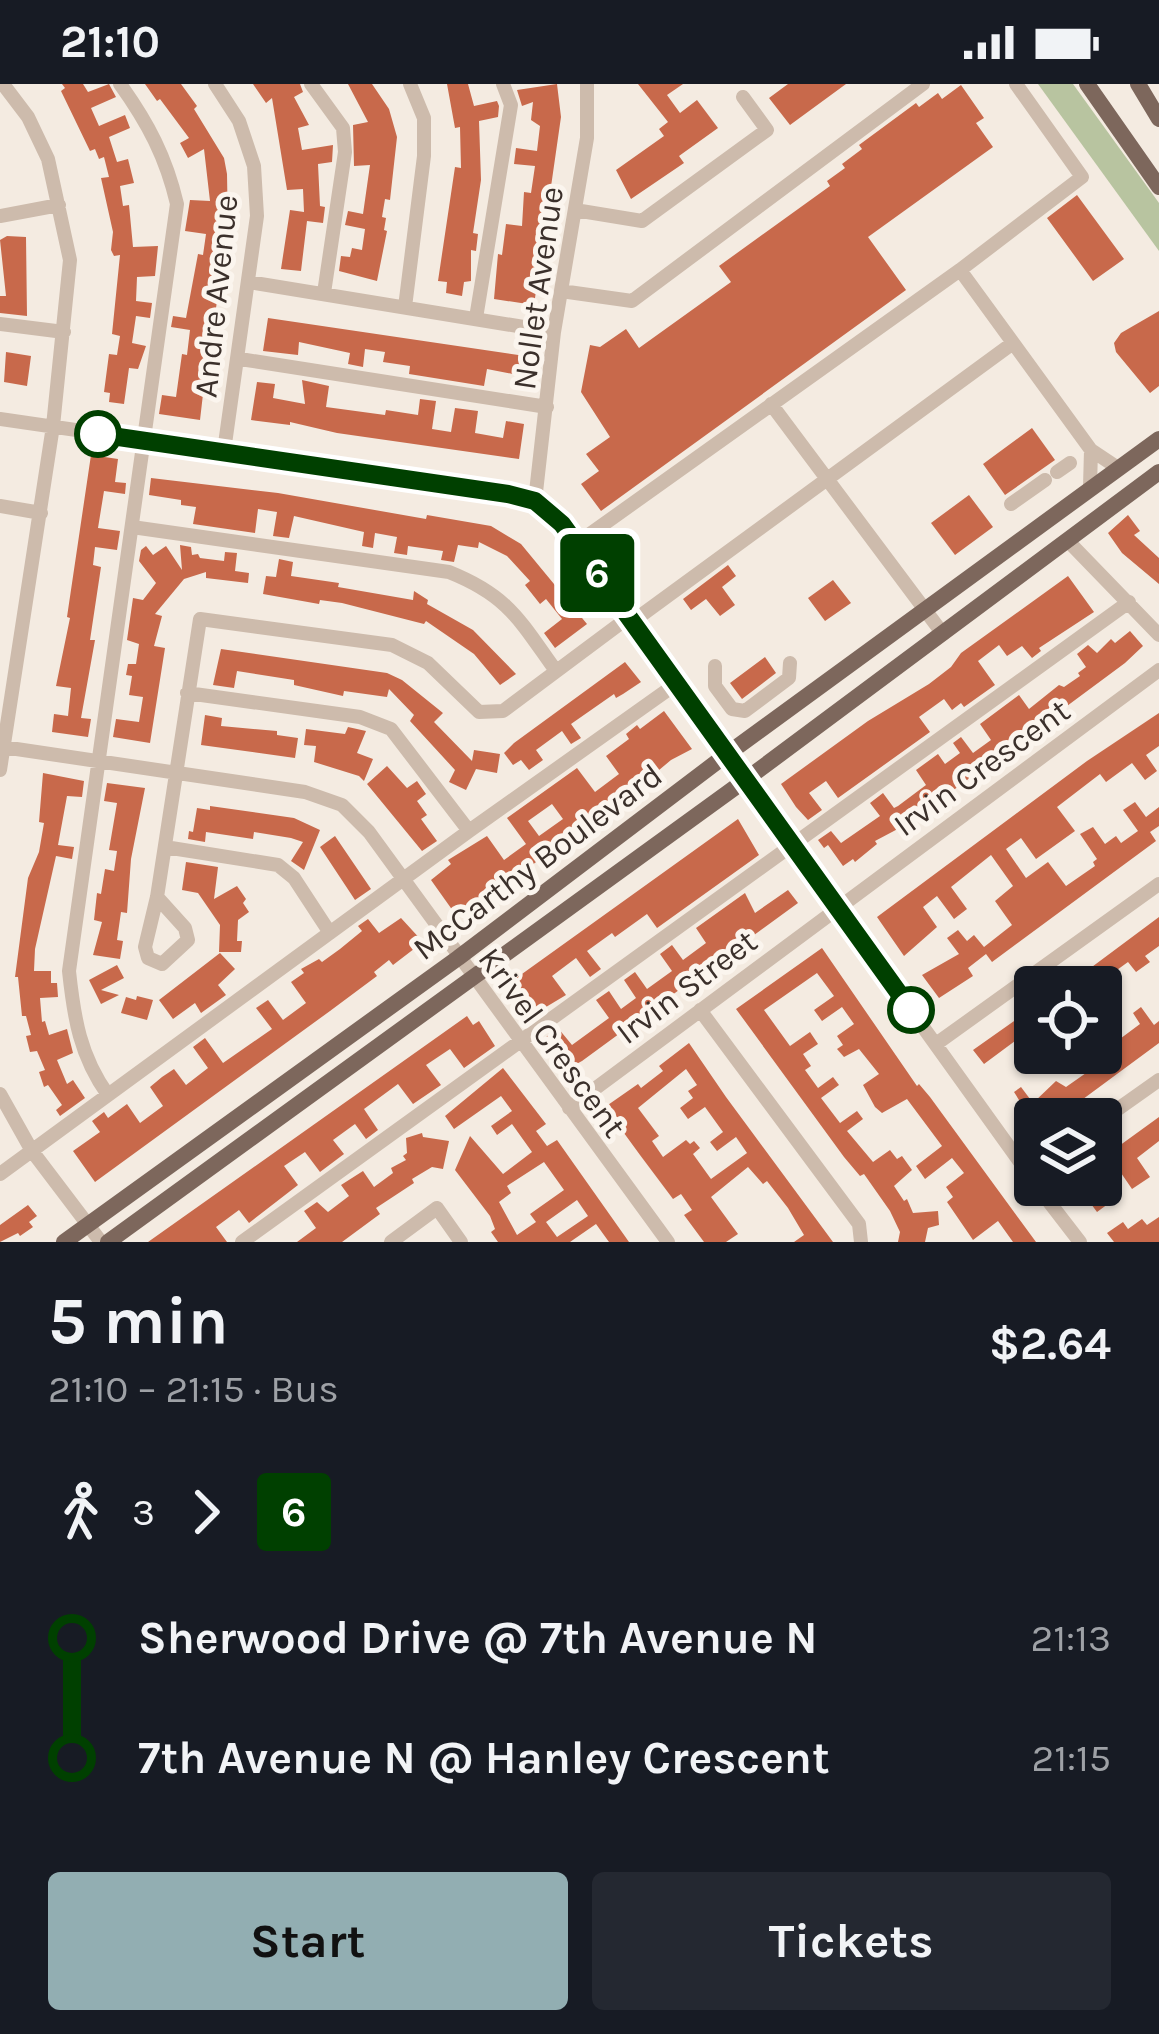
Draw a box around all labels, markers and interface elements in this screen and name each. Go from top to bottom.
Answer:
text: 21:10 [60,16,160,68]
street label: Nollet Avenue [505,184,571,392]
street label: Andre Avenue [186,193,246,399]
unlabelled marker [76,412,120,456]
line badge: 6 [558,534,636,612]
text: 6 [584,548,610,598]
street label: Irvin Crescent [886,691,1077,844]
street label: McCarthy Boulevard [406,756,670,968]
street label: Irvin Street [609,922,764,1052]
street label: Krivel Crescent [471,940,634,1145]
map controls [1014,966,1122,1206]
button: locate [1014,966,1122,1074]
unlabelled marker [889,988,933,1032]
button: layers [1014,1098,1122,1206]
text: 5 min [48,1282,229,1360]
text: $2.64 [989,1318,1111,1370]
text: 21:10 – 21:15 · Bus [48,1366,339,1412]
icon: walk [48,1479,114,1545]
icon: forward [173,1479,239,1545]
text: 6 [281,1487,307,1537]
text: 3 [132,1489,155,1535]
text: Sherwood Drive @ 7th Avenue N [138,1612,818,1664]
text: 21:13 [1031,1615,1111,1661]
text: 7th Avenue N @ Hanley Crescent [138,1732,830,1784]
text: 21:15 [1032,1735,1111,1781]
button: Start [48,1872,568,2010]
button: Tickets [592,1872,1111,2010]

